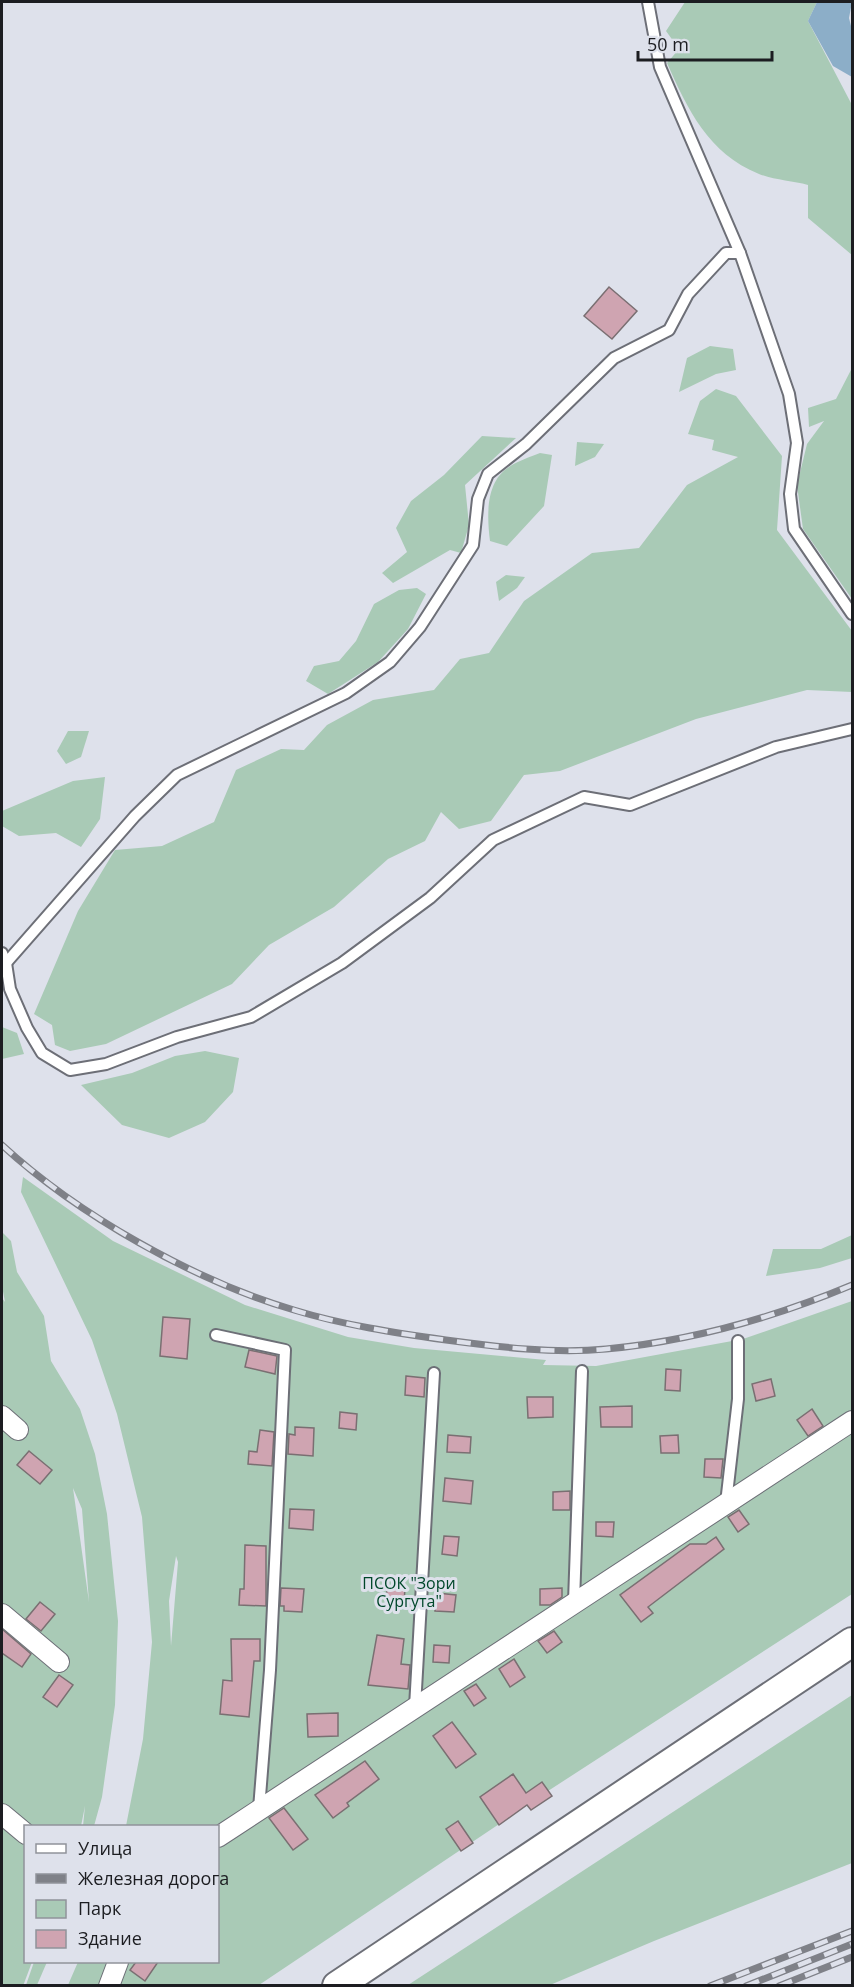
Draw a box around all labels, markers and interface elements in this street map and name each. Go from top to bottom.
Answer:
scale bar [638,24,772,62]
text: 50 m [647,32,689,56]
park label: ПСОК "Зори Сургута" [362,1572,456,1612]
legend [24,1825,219,1963]
text: Улица [78,1836,132,1860]
text: Железная дорога [78,1866,229,1890]
text: Парк [78,1896,122,1920]
text: Здание [78,1926,142,1950]

